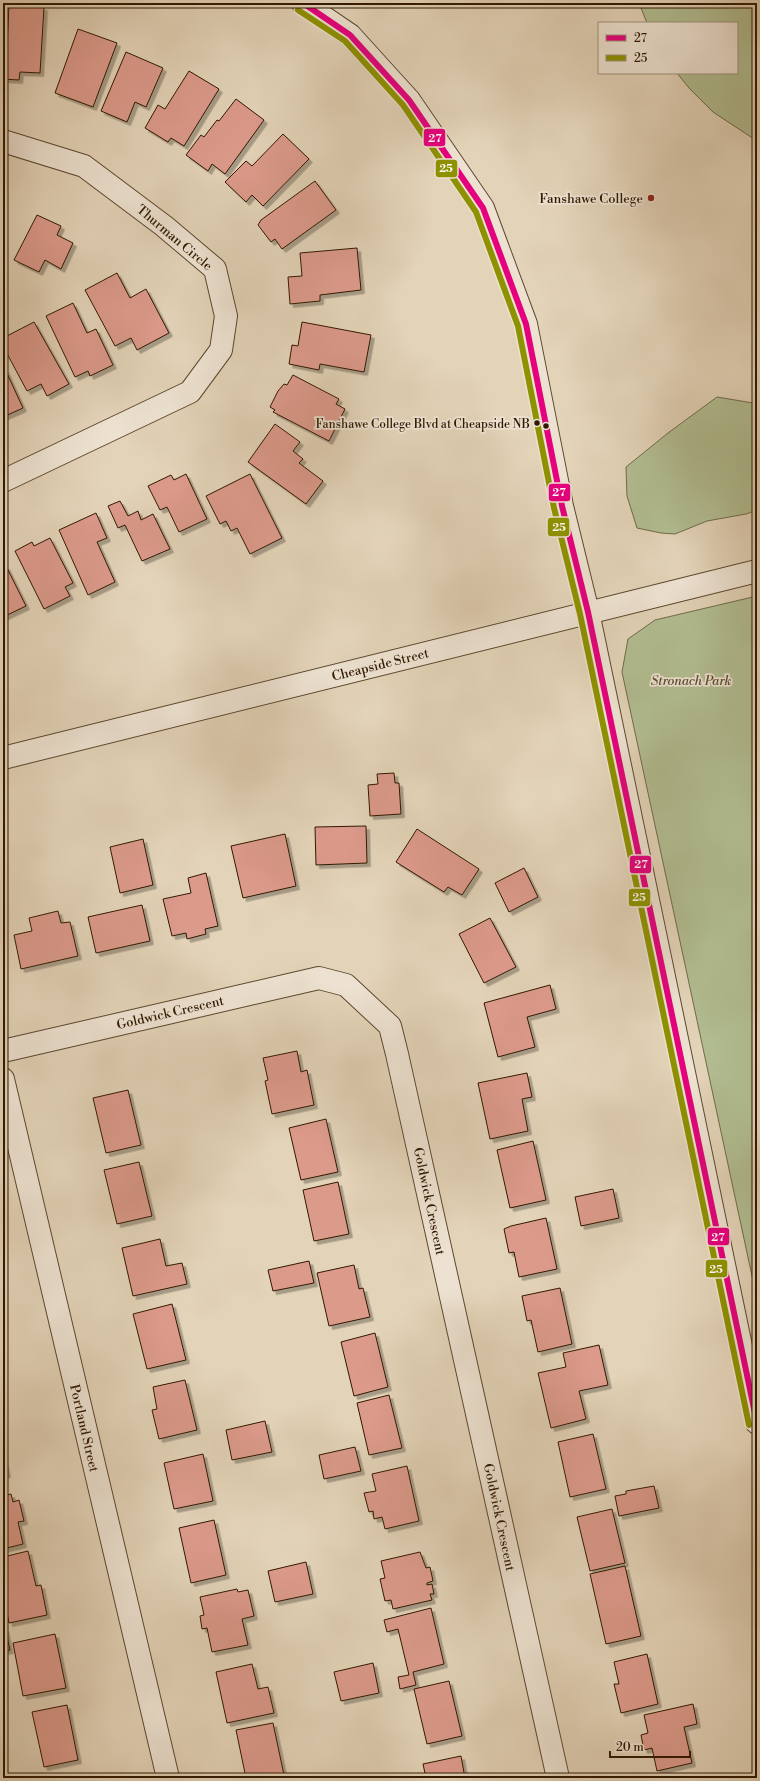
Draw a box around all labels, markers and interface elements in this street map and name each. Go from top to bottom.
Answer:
legend [598,22,738,74]
text: 27 [634,31,647,46]
text: 25 [634,51,648,66]
line badge: 27 [423,128,446,147]
text: 27 [428,132,442,146]
line badge: 25 [435,159,458,178]
text: 25 [439,162,453,176]
place label: Fanshawe College [539,191,643,207]
marker: Fanshawe College [646,193,656,203]
street label: Thurman Circle [133,201,216,274]
place label: Fanshawe College Blvd at Cheapside NB [315,417,530,432]
marker: Fanshawe College Blvd at Cheapside NB [532,418,542,428]
unlabelled marker [541,421,551,431]
line badge: 27 [548,483,571,502]
text: 27 [552,486,566,500]
line badge: 25 [547,517,570,537]
text: 25 [552,521,566,535]
street label: Cheapside Street [330,645,431,685]
park label: Stronach Park [651,673,732,689]
line badge: 27 [629,855,652,874]
text: 27 [634,858,648,872]
line badge: 25 [628,888,651,907]
text: 25 [632,891,646,905]
street label: Goldwick Crescent [115,993,226,1033]
street label: Goldwick Crescent [410,1146,448,1257]
line badge: 27 [707,1227,730,1246]
text: 27 [711,1231,725,1245]
line badge: 25 [705,1259,728,1278]
text: 25 [709,1263,723,1277]
street label: Portland Street [66,1383,102,1474]
street label: Goldwick Crescent [480,1462,518,1573]
scale bar [610,1733,690,1759]
text: 20 m [616,1740,644,1755]

